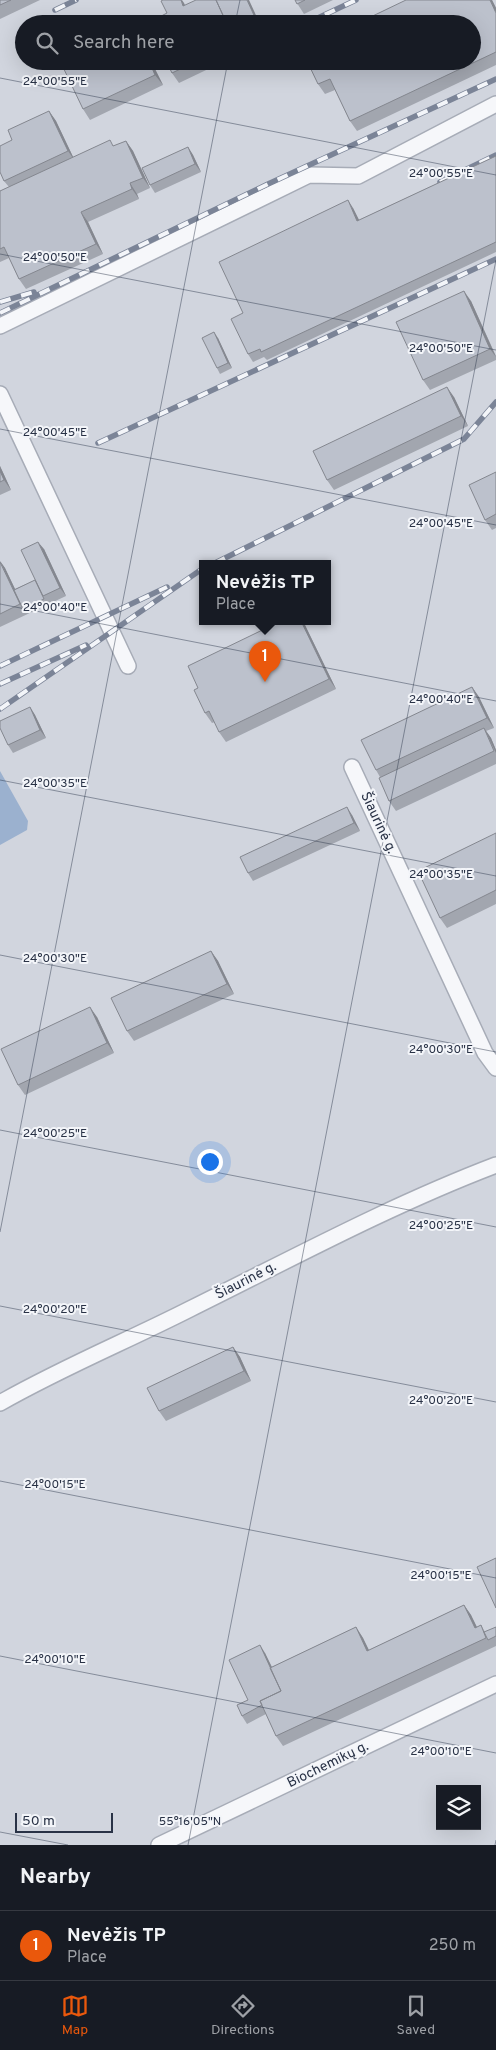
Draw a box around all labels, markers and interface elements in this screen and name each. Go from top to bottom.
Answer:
search box [15,15,481,70]
icon: search [33,29,61,57]
text: Search here [73,31,175,55]
text: 24°00'55"E [23,74,87,90]
text: 24°00'55"E [409,166,473,182]
text: 24°00'50"E [23,250,87,266]
text: 24°00'50"E [409,341,473,357]
text: 24°00'45"E [23,425,87,441]
text: 24°00'45"E [409,516,473,532]
popup [199,560,331,625]
text: Nevėžis TP [216,571,314,595]
text: Place [216,595,255,615]
text: 24°00'40"E [23,600,87,616]
pin: 1 [249,641,281,682]
text: 24°00'40"E [409,692,473,708]
text: 24°00'35"E [23,776,87,792]
street label: Šiaurinė g. [356,789,401,857]
text: 24°00'35"E [409,867,473,883]
text: 24°00'30"E [23,951,87,967]
text: 24°00'30"E [409,1042,473,1058]
text: 24°00'25"E [23,1126,87,1142]
your location [197,1149,223,1175]
text: 24°00'25"E [409,1218,473,1234]
street label: Šiaurinė g. [212,1258,279,1304]
text: 24°00'20"E [23,1302,87,1318]
text: 24°00'20"E [409,1393,473,1409]
text: 24°00'15"E [24,1477,86,1493]
text: 24°00'15"E [410,1568,472,1584]
text: 24°00'10"E [24,1652,86,1668]
street label: Biochemikų g. [285,1738,371,1792]
text: 24°00'10"E [410,1744,472,1760]
map controls [436,1785,481,1830]
button: layers [436,1785,481,1830]
scale bar [15,1810,112,1833]
text: 50 m [22,1813,55,1830]
text: 55°16'05"N [159,1814,221,1830]
text: Nearby [20,1864,91,1891]
text: Nevėžis TP [67,1924,166,1948]
text: 1 [33,1936,39,1956]
text: 250 m [429,1936,476,1956]
text: Place [67,1948,107,1968]
tab: Map [61,1992,89,2039]
tab: Directions [211,1992,275,2039]
tab: Saved [397,1992,435,2039]

